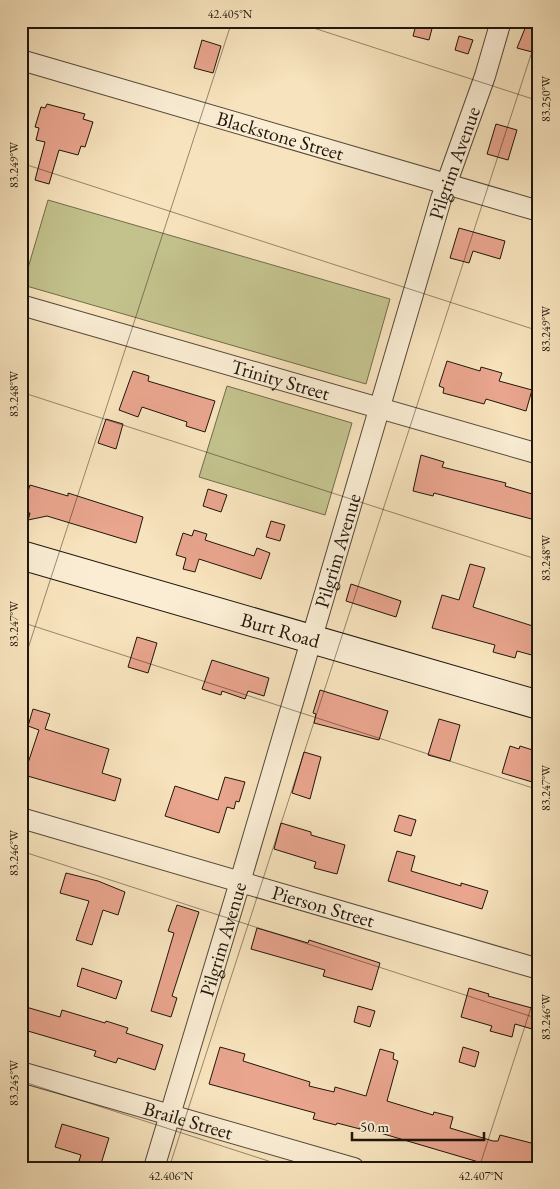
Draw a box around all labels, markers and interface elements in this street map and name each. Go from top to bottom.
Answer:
text: 42.405°N [208,6,253,22]
text: 83.250°W [538,75,554,122]
street label: Pilgrim Avenue [423,103,486,222]
street label: Blackstone Street [214,105,347,167]
text: 83.249°W [6,141,22,188]
text: 83.249°W [538,305,554,352]
street label: Trinity Street [228,353,334,406]
text: 83.248°W [6,370,22,417]
street label: Pilgrim Avenue [308,490,367,611]
text: 83.248°W [538,534,554,581]
text: 83.247°W [6,600,22,647]
street label: Burt Road [238,606,324,654]
text: 83.247°W [538,764,554,811]
text: 83.246°W [6,829,22,876]
street label: Pilgrim Avenue [193,879,252,999]
street label: Pierson Street [269,879,378,934]
text: 83.246°W [538,993,554,1040]
text: 83.245°W [6,1059,22,1106]
street label: Braile Street [140,1095,237,1146]
scale bar [352,1109,485,1141]
text: 50 m [360,1117,389,1136]
text: 42.406°N [149,1168,194,1184]
text: 42.407°N [459,1168,504,1184]

